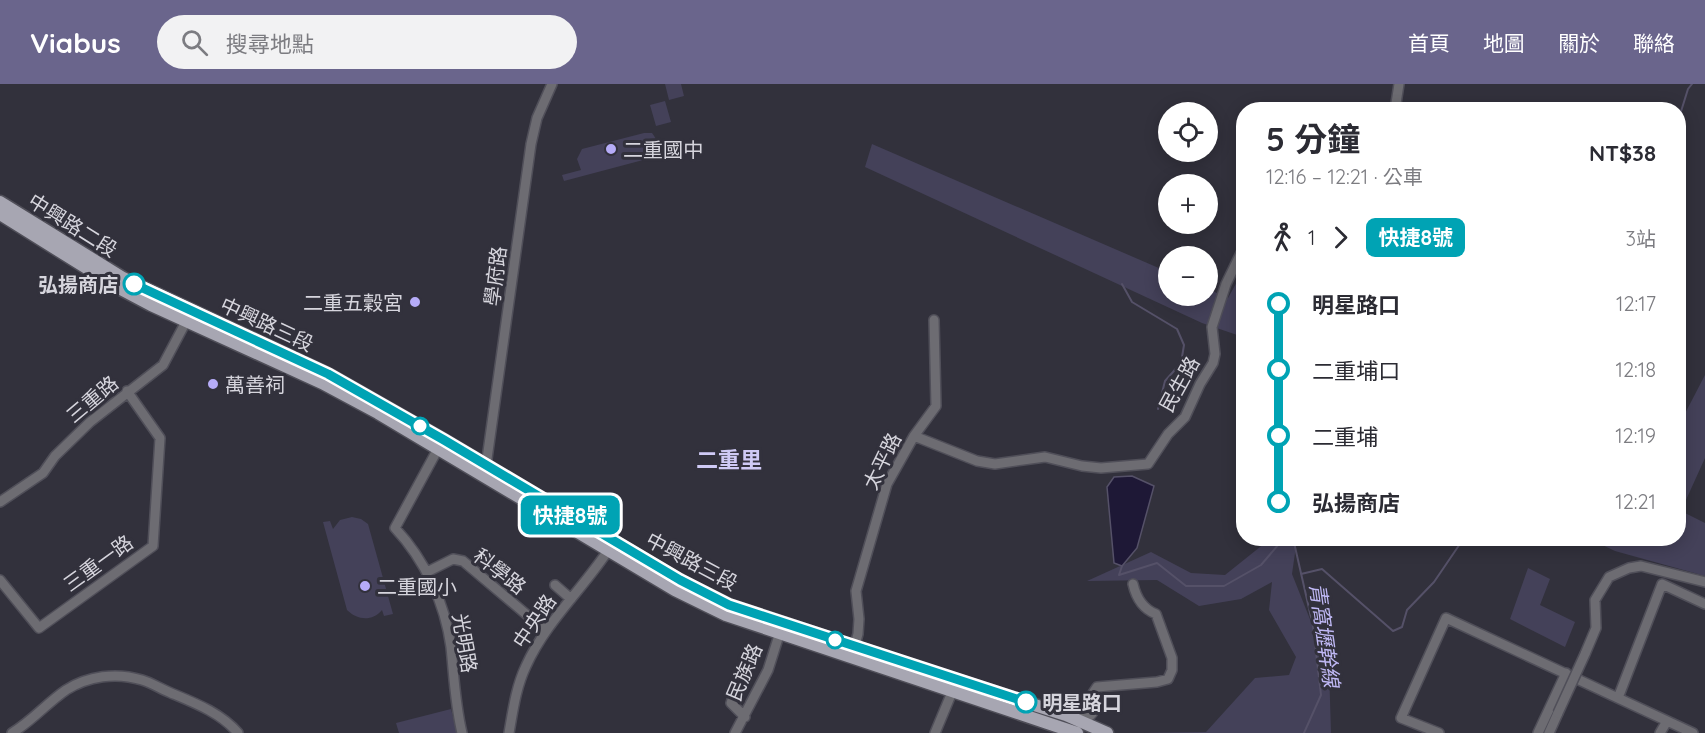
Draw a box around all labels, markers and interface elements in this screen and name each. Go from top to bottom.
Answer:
search box [157,15,577,69]
text: Viabus [30,25,121,60]
icon: search [178,26,211,59]
text: 搜尋地點 [226,30,314,58]
text: 首頁 [1408,30,1450,56]
text: 地圖 [1483,30,1525,56]
text: 關於 [1558,30,1600,56]
text: 聯絡 [1633,30,1675,56]
map controls [1158,102,1218,306]
button: locate [1158,102,1218,162]
text: 5 分鐘 [1266,118,1360,159]
place label: 二重國中 [623,137,703,162]
text: NT$38 [1589,139,1656,167]
marker: 二重國中 [604,142,618,156]
text: 12:16 – 12:21 · 公車 [1266,164,1423,189]
button: + [1158,174,1218,234]
street label: 中興路二段 [24,188,122,262]
icon: walk [1266,221,1299,254]
icon: forward [1324,221,1357,254]
text: 快捷8號 [1378,224,1453,250]
text: 1 [1308,225,1315,250]
text: 3站 [1626,226,1656,251]
street label: 學府路 [479,245,511,307]
button: − [1158,246,1218,306]
place label: 弘揚商店 [38,272,118,297]
marker: 弘揚商店 [123,273,145,295]
place label: 二重五穀宮 [303,290,403,315]
text: 明星路口 [1312,291,1400,319]
text: 12:17 [1616,291,1656,316]
street label: 中興路三段 [216,292,318,356]
marker: 二重五穀宮 [408,295,422,309]
street label: 民生路 [1154,352,1204,416]
text: 二重埔口 [1312,357,1400,385]
text: 12:18 [1616,357,1656,382]
street label: 三重路 [61,370,123,428]
place label: 萬善祠 [225,372,285,397]
marker: 萬善祠 [206,377,220,391]
unlabelled marker [411,417,429,435]
text: 二重埔 [1312,423,1378,451]
text: 12:19 [1615,423,1656,448]
street label: 太平路 [858,429,906,493]
district label: 二重里 [696,446,762,474]
text: 弘揚商店 [1312,489,1400,517]
text: 12:21 [1615,489,1656,514]
line badge: 快捷8號 [528,496,612,534]
text: 快捷8號 [533,502,607,528]
street label: 中興路三段 [642,526,742,596]
street label: 三重一路 [58,529,138,597]
street label: 科學路 [469,543,531,599]
place label: 二重國小 [377,574,457,599]
marker: 二重國小 [358,579,372,593]
water label: 青窩壢幹線 [1305,581,1345,691]
street label: 中央路 [507,589,561,653]
street label: 光明路 [447,611,483,675]
unlabelled marker [826,631,844,649]
street label: 民族路 [721,640,767,704]
place label: 明星路口 [1042,690,1122,715]
marker: 明星路口 [1015,691,1037,713]

